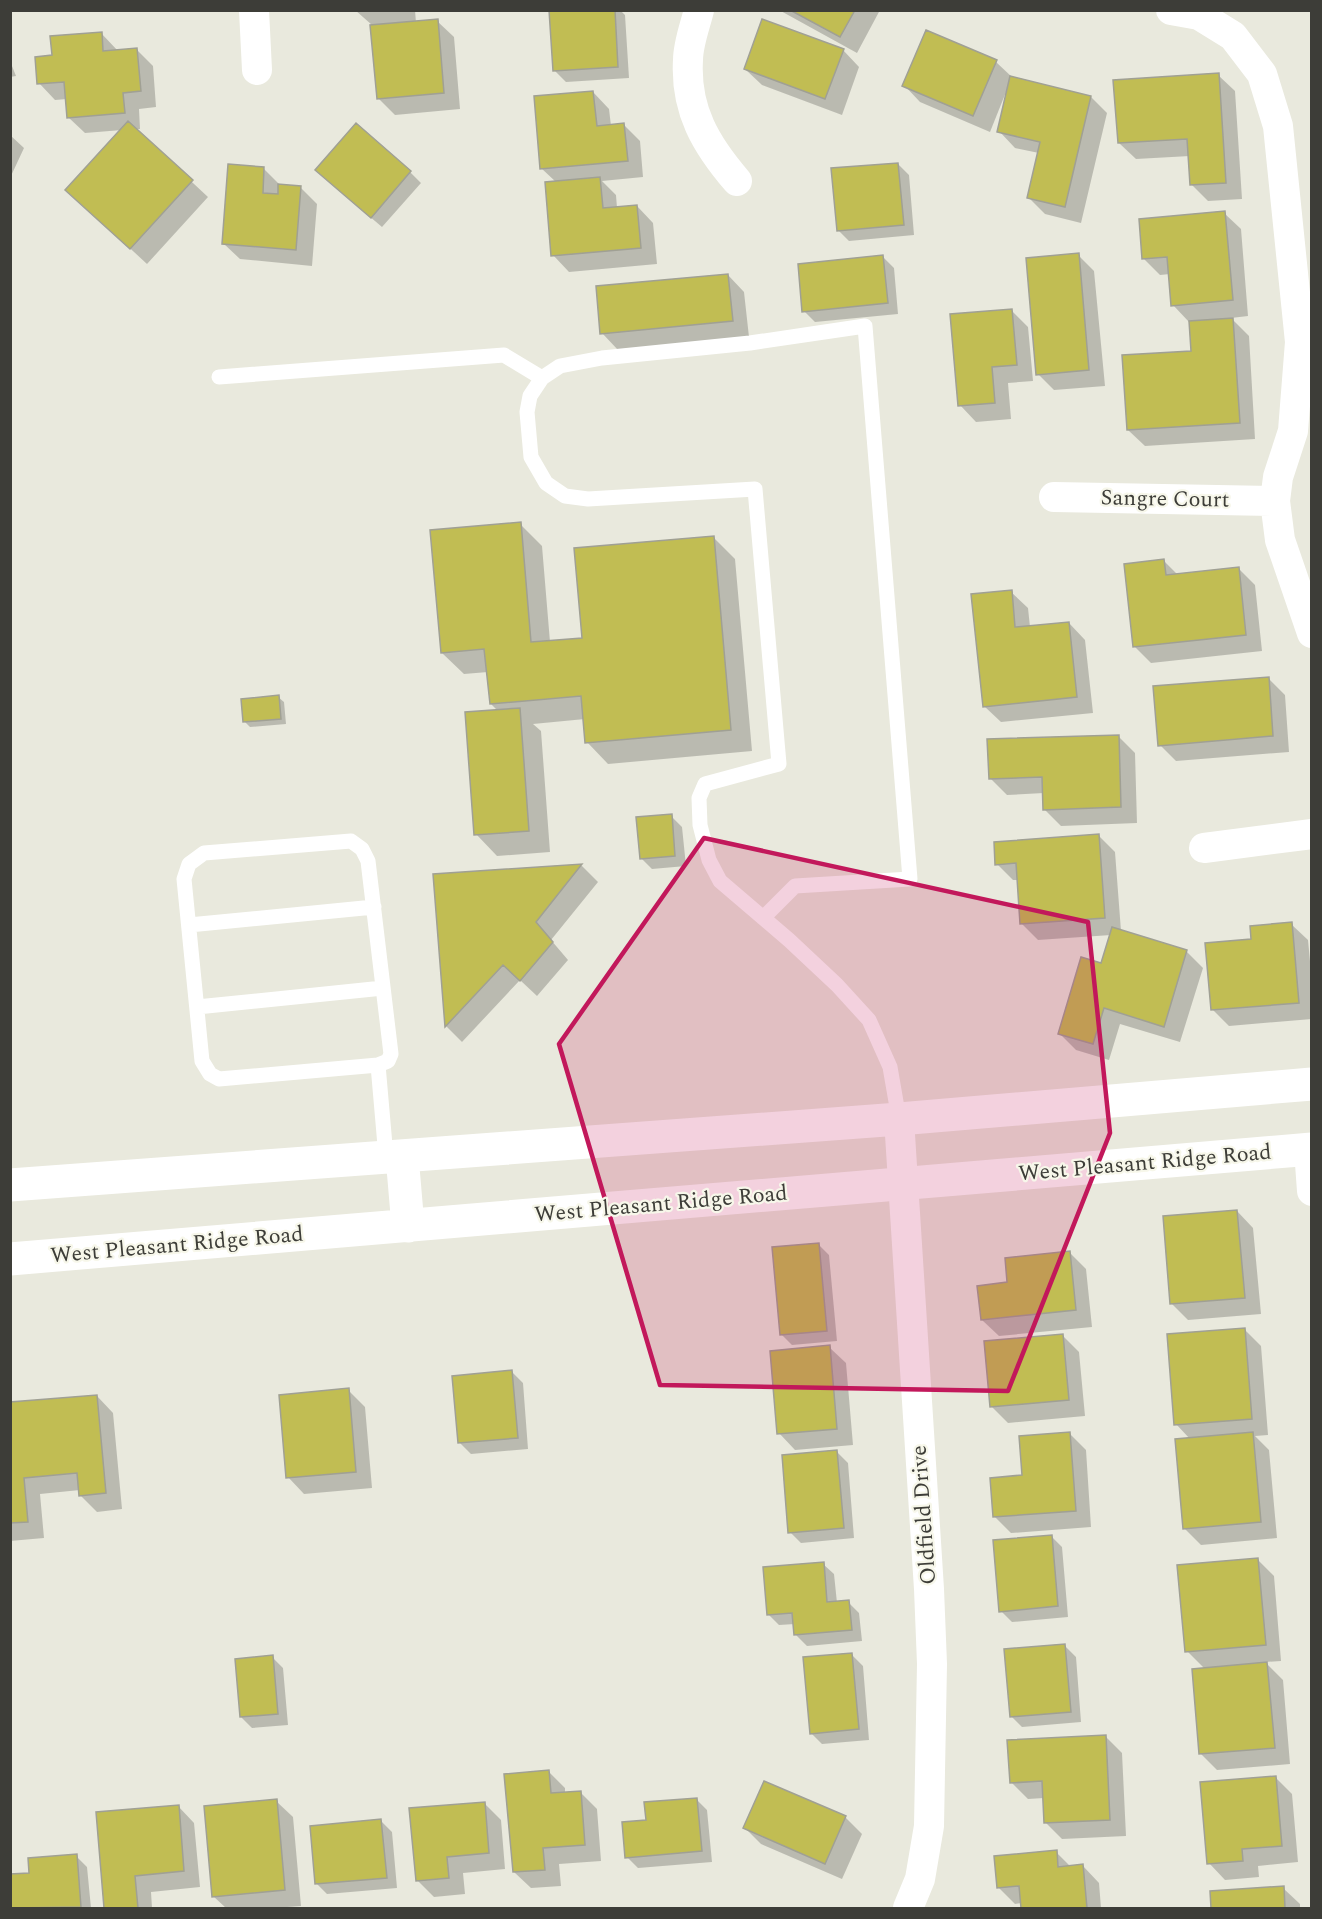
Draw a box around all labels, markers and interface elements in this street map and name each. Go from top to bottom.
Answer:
street label: Sangre Court [1100,481,1230,517]
street label: West Pleasant Ridge Road [1017,1135,1273,1191]
street label: West Pleasant Ridge Road [533,1176,789,1232]
street label: West Pleasant Ridge Road [49,1217,305,1273]
street label: Oldfield Drive [903,1444,945,1586]

